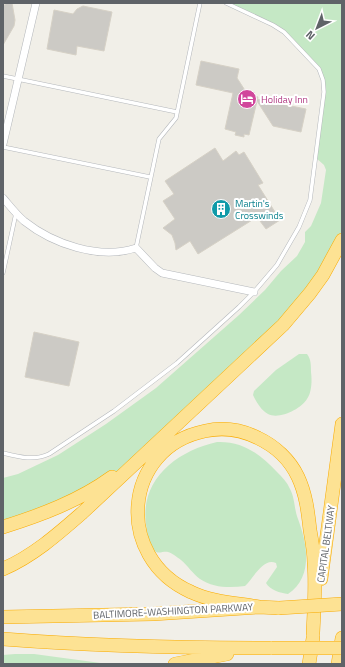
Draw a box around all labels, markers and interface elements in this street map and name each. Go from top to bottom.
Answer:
north arrow [297,8,337,48]
text: N [302,27,318,44]
hotel icon: Holiday Inn [236,88,258,110]
place label: Holiday Inn [261,92,308,107]
place label: Martin's Crosswinds [235,196,284,223]
building icon: Martin's Crosswinds [210,198,232,220]
street label: CAPITAL BELTWAY [313,504,339,584]
street label: BALTIMORE-WASHINGTON PARKWAY [93,599,254,623]

